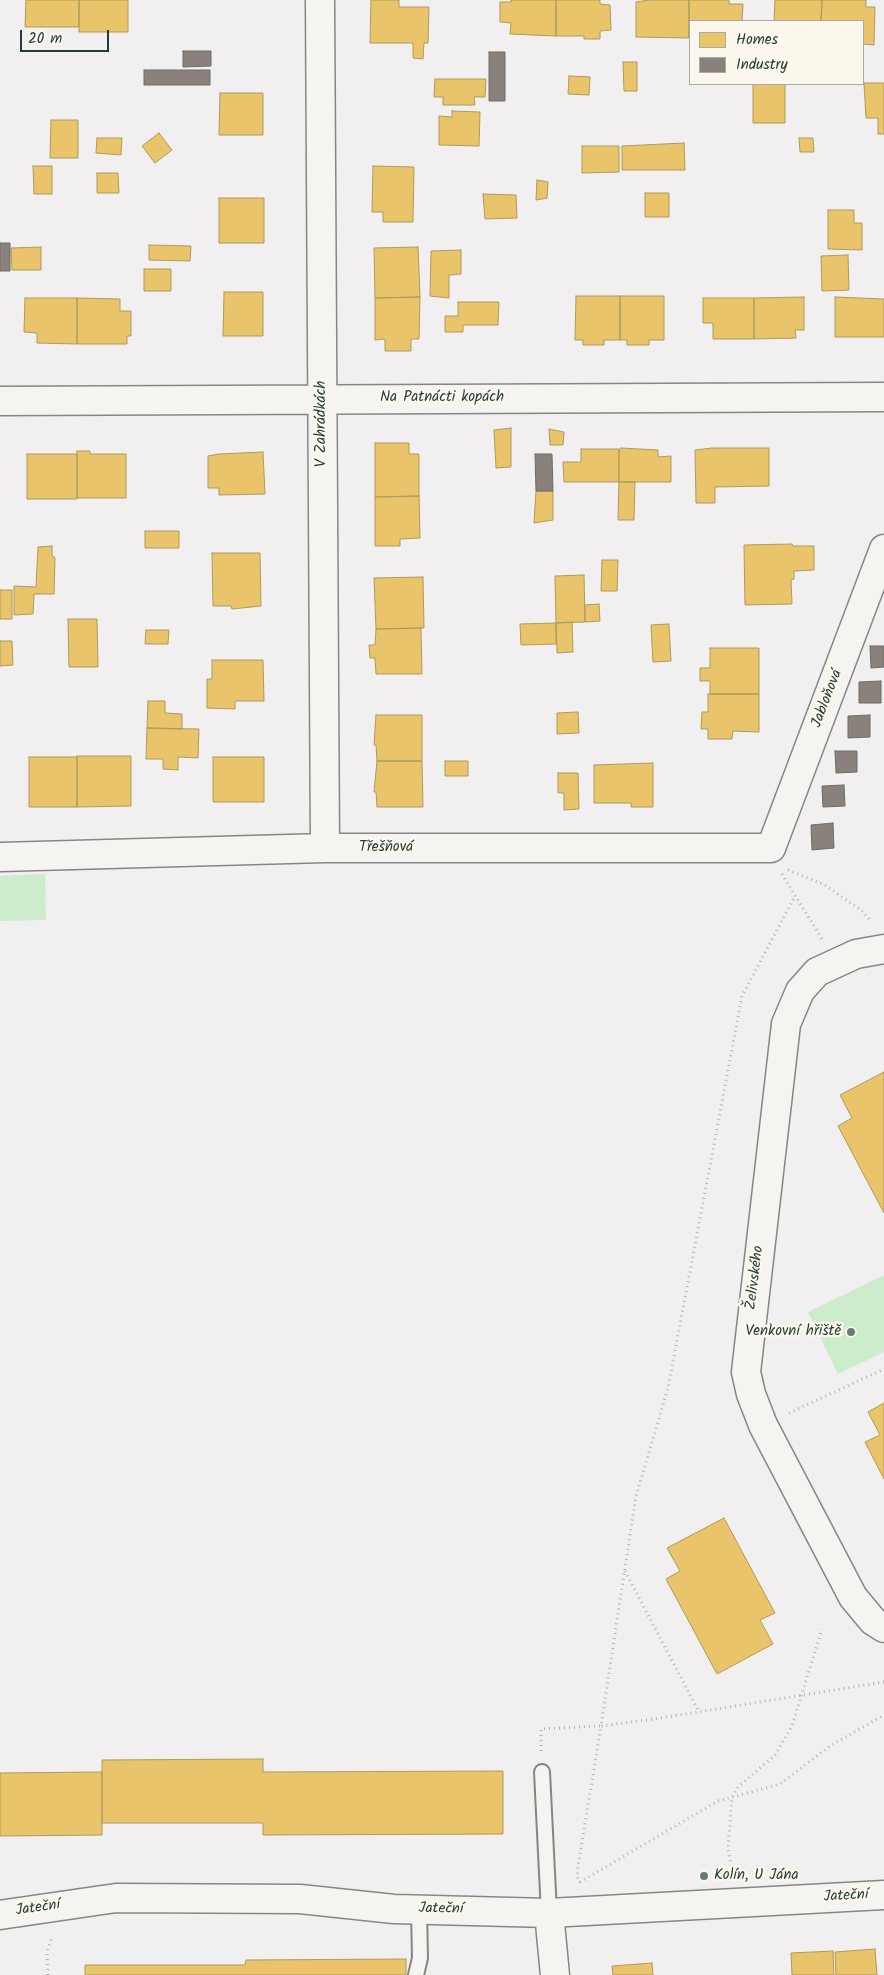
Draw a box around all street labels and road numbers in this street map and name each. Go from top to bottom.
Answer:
street label: V Zahrádkách [313,381,331,467]
street label: Na Patnácti kopách [380,389,504,407]
street label: Jabloňová [809,667,847,731]
street label: Třešňová [359,839,413,857]
street label: Želivského [743,1245,769,1311]
street label: Jateční [823,1887,869,1907]
street label: Jateční [15,1897,61,1921]
street label: Jateční [418,1901,464,1919]

